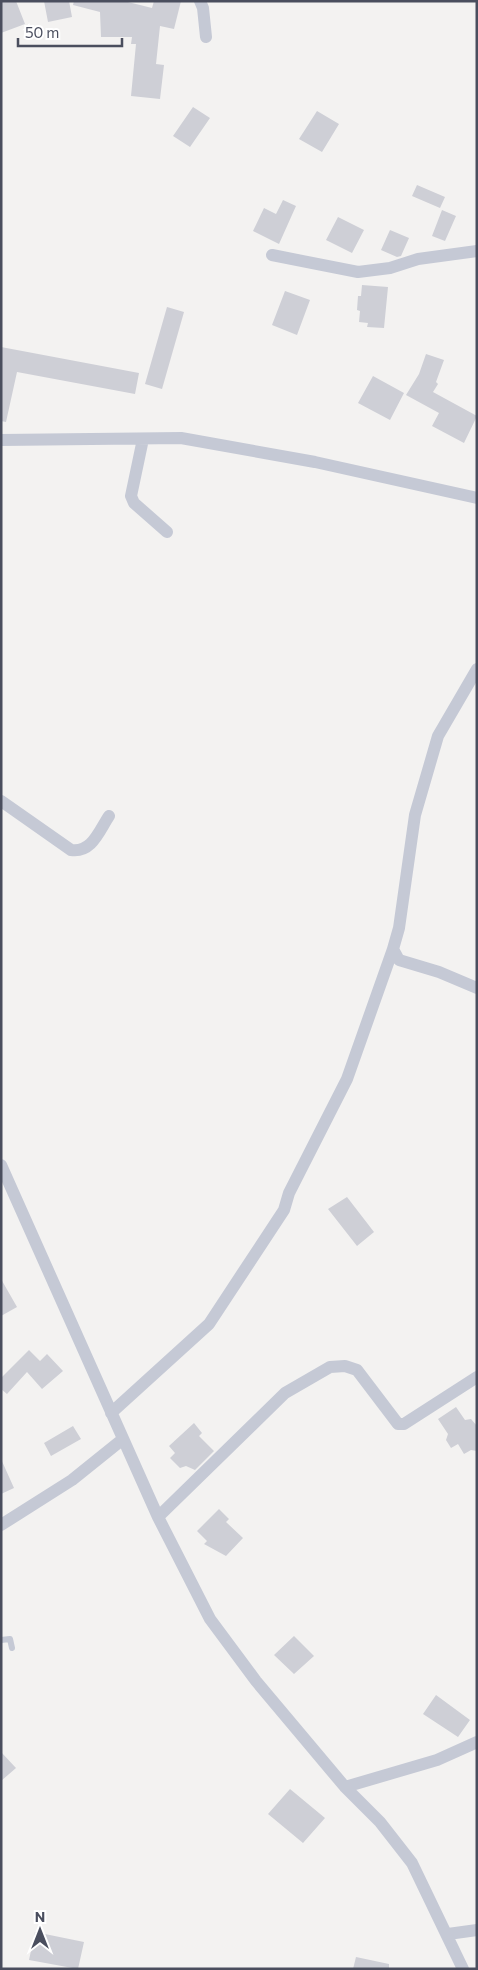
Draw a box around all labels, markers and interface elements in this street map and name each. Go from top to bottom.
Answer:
scale bar [18,15,121,47]
text: 50 m [25,23,59,41]
north arrow [15,1905,65,1955]
text: N [35,1908,45,1925]

